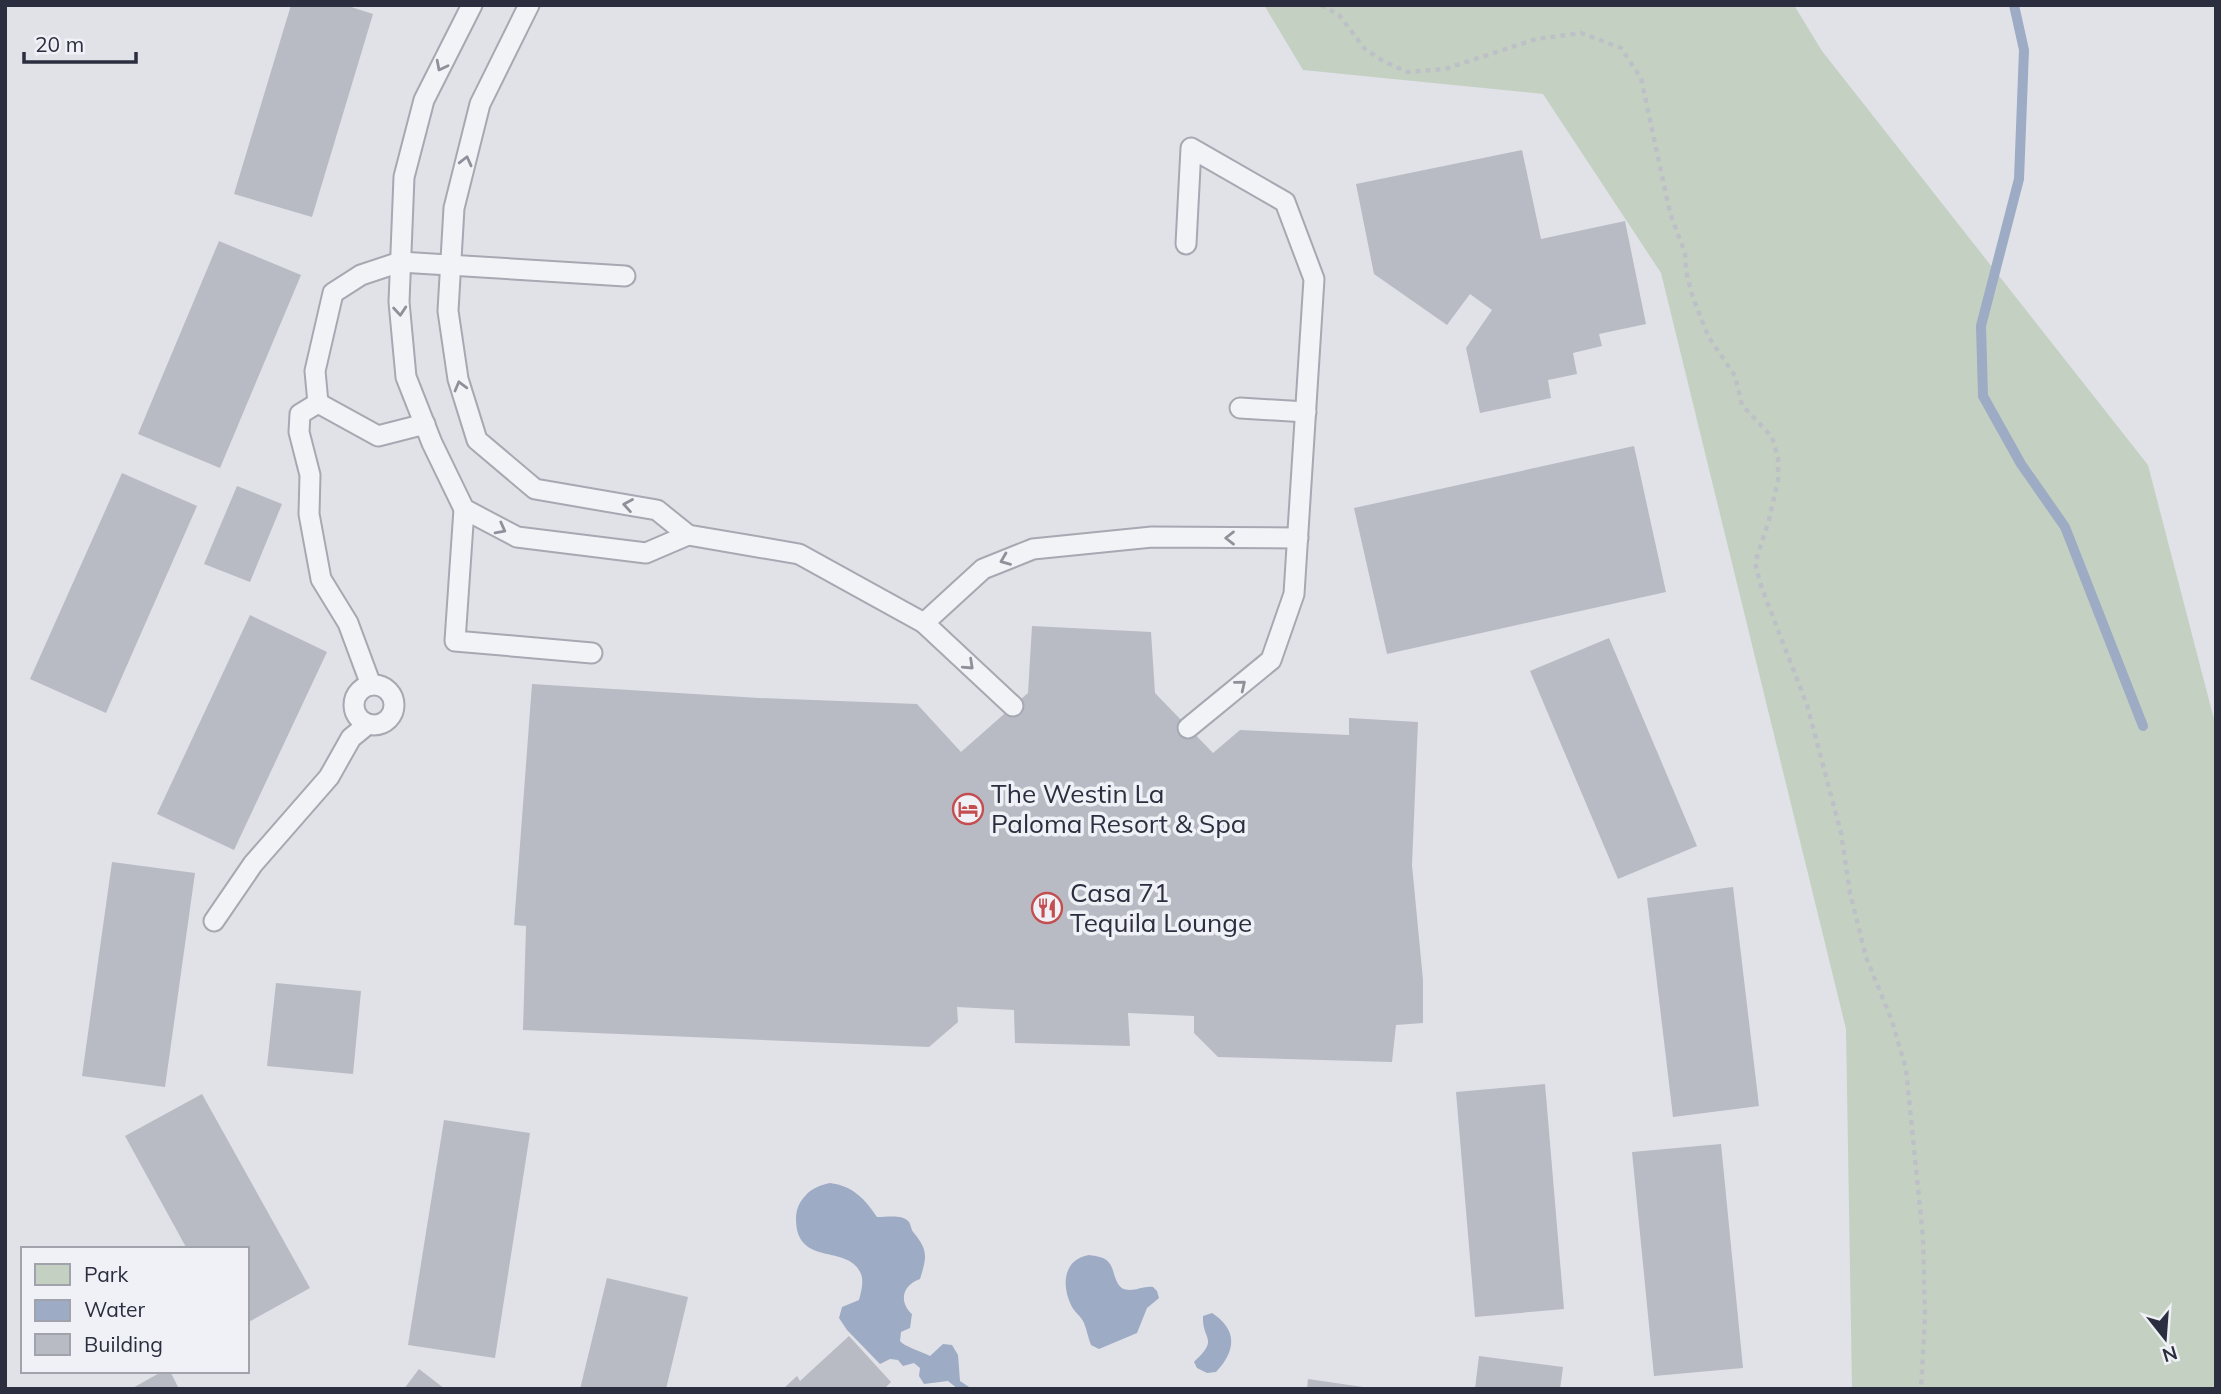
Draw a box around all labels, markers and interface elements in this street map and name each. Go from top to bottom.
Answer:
scale bar [24,21,136,65]
text: 20 m [35,31,84,57]
one-way arrow [436,59,450,71]
one-way arrow [458,155,472,167]
one-way arrow [392,306,407,317]
one-way arrow [454,380,469,392]
one-way arrow [623,498,634,513]
one-way arrow [494,520,506,534]
one-way arrow [1224,530,1235,546]
one-way arrow [1000,552,1013,566]
one-way arrow [960,656,973,669]
one-way arrow [1232,681,1245,693]
place label: The Westin La Paloma Resort & Spa [991,777,1246,840]
hotel icon: The Westin La Paloma Resort & Spa [951,792,985,826]
place label: Casa 71 Tequila Lounge [1070,876,1252,939]
restaurant icon: Casa 71 Tequila Lounge [1030,891,1064,925]
legend [21,1247,248,1373]
text: Park [84,1261,128,1287]
text: Water [84,1296,145,1322]
north arrow [2130,1303,2200,1373]
text: Building [84,1331,163,1357]
text: N [2160,1341,2180,1368]

